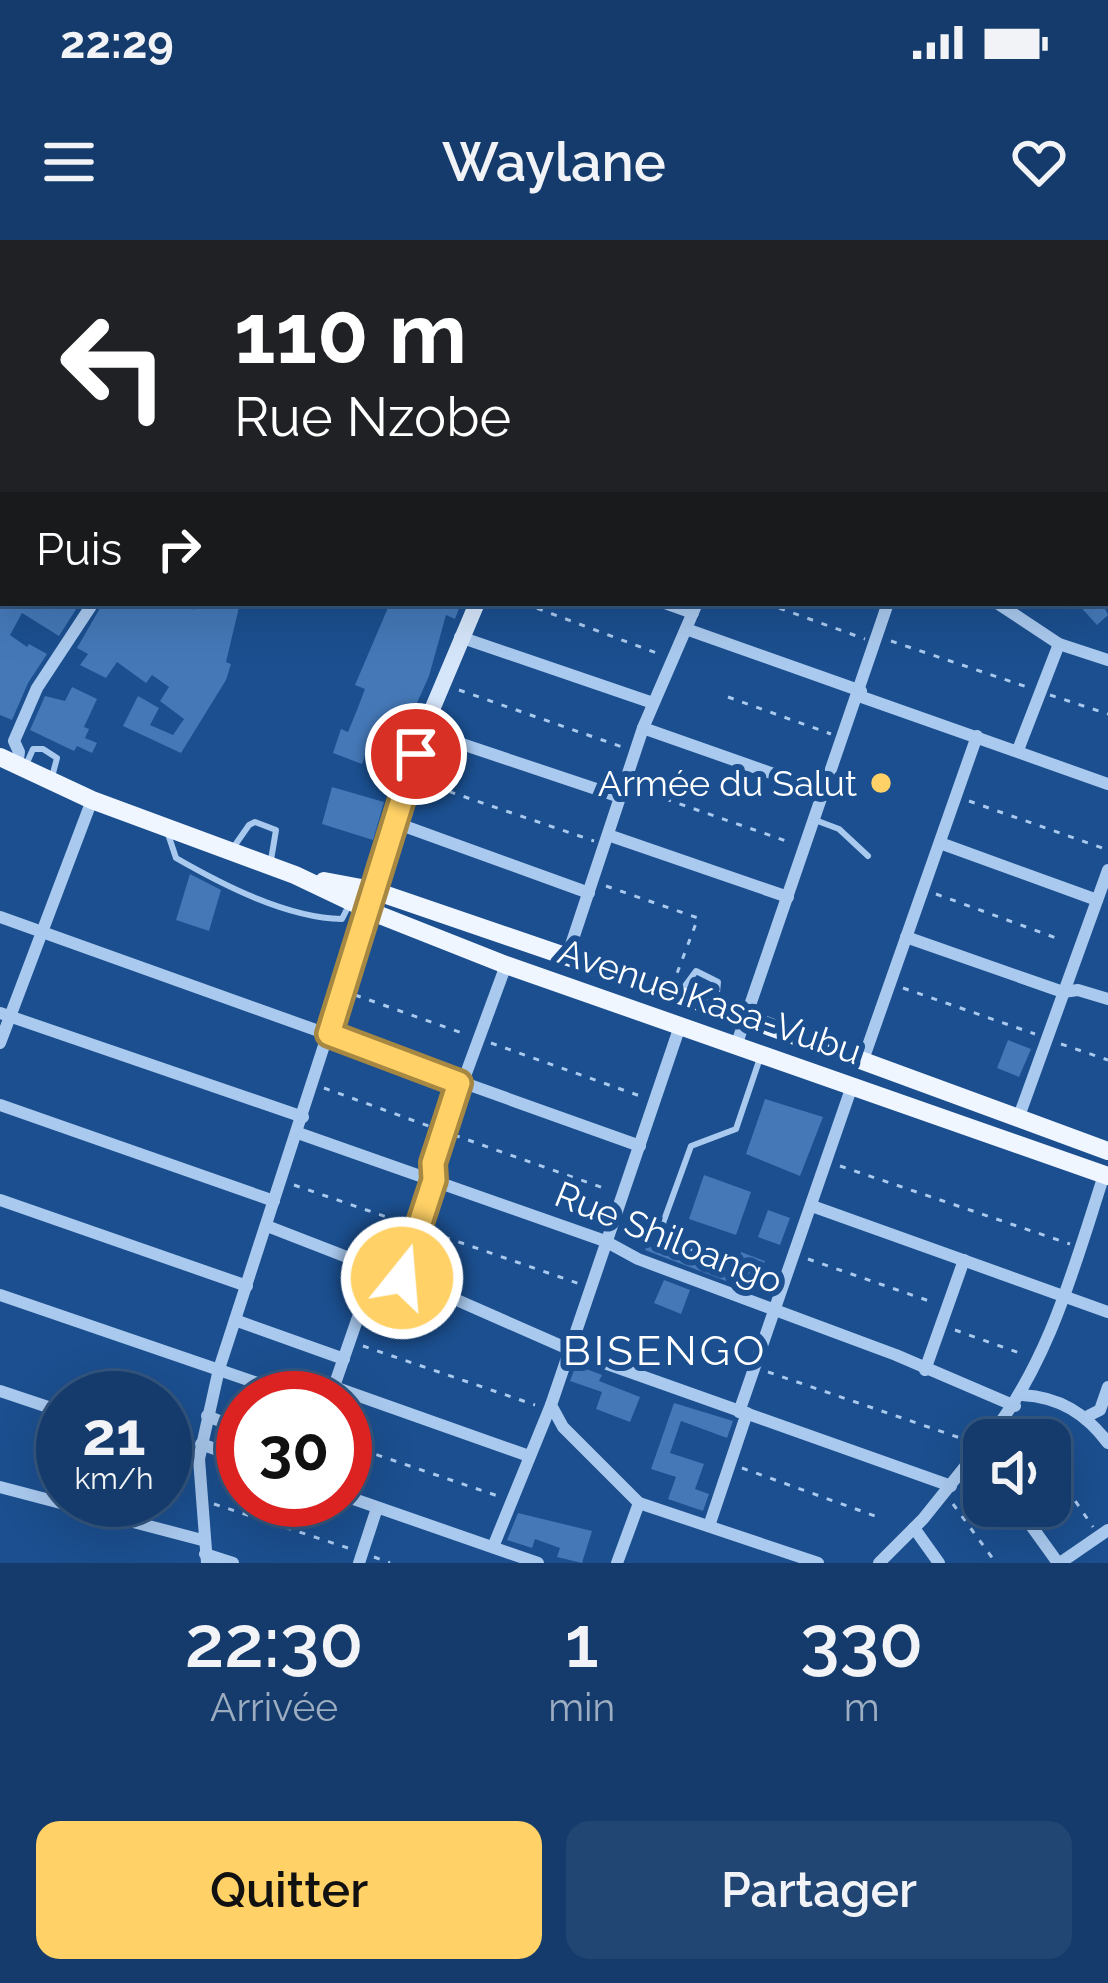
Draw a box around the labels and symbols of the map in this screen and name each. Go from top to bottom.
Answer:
pin [365,703,467,805]
place label: Armée du Salut [598,762,857,804]
marker: Armée du Salut [868,770,894,796]
street label: Avenue Kasa-Vubu [553,930,867,1072]
street label: Rue Shiloango [549,1172,789,1302]
position arrow [339,1215,465,1341]
district label: BISENGO [563,1326,767,1375]
speed limit sign: 30 [216,1371,372,1527]

